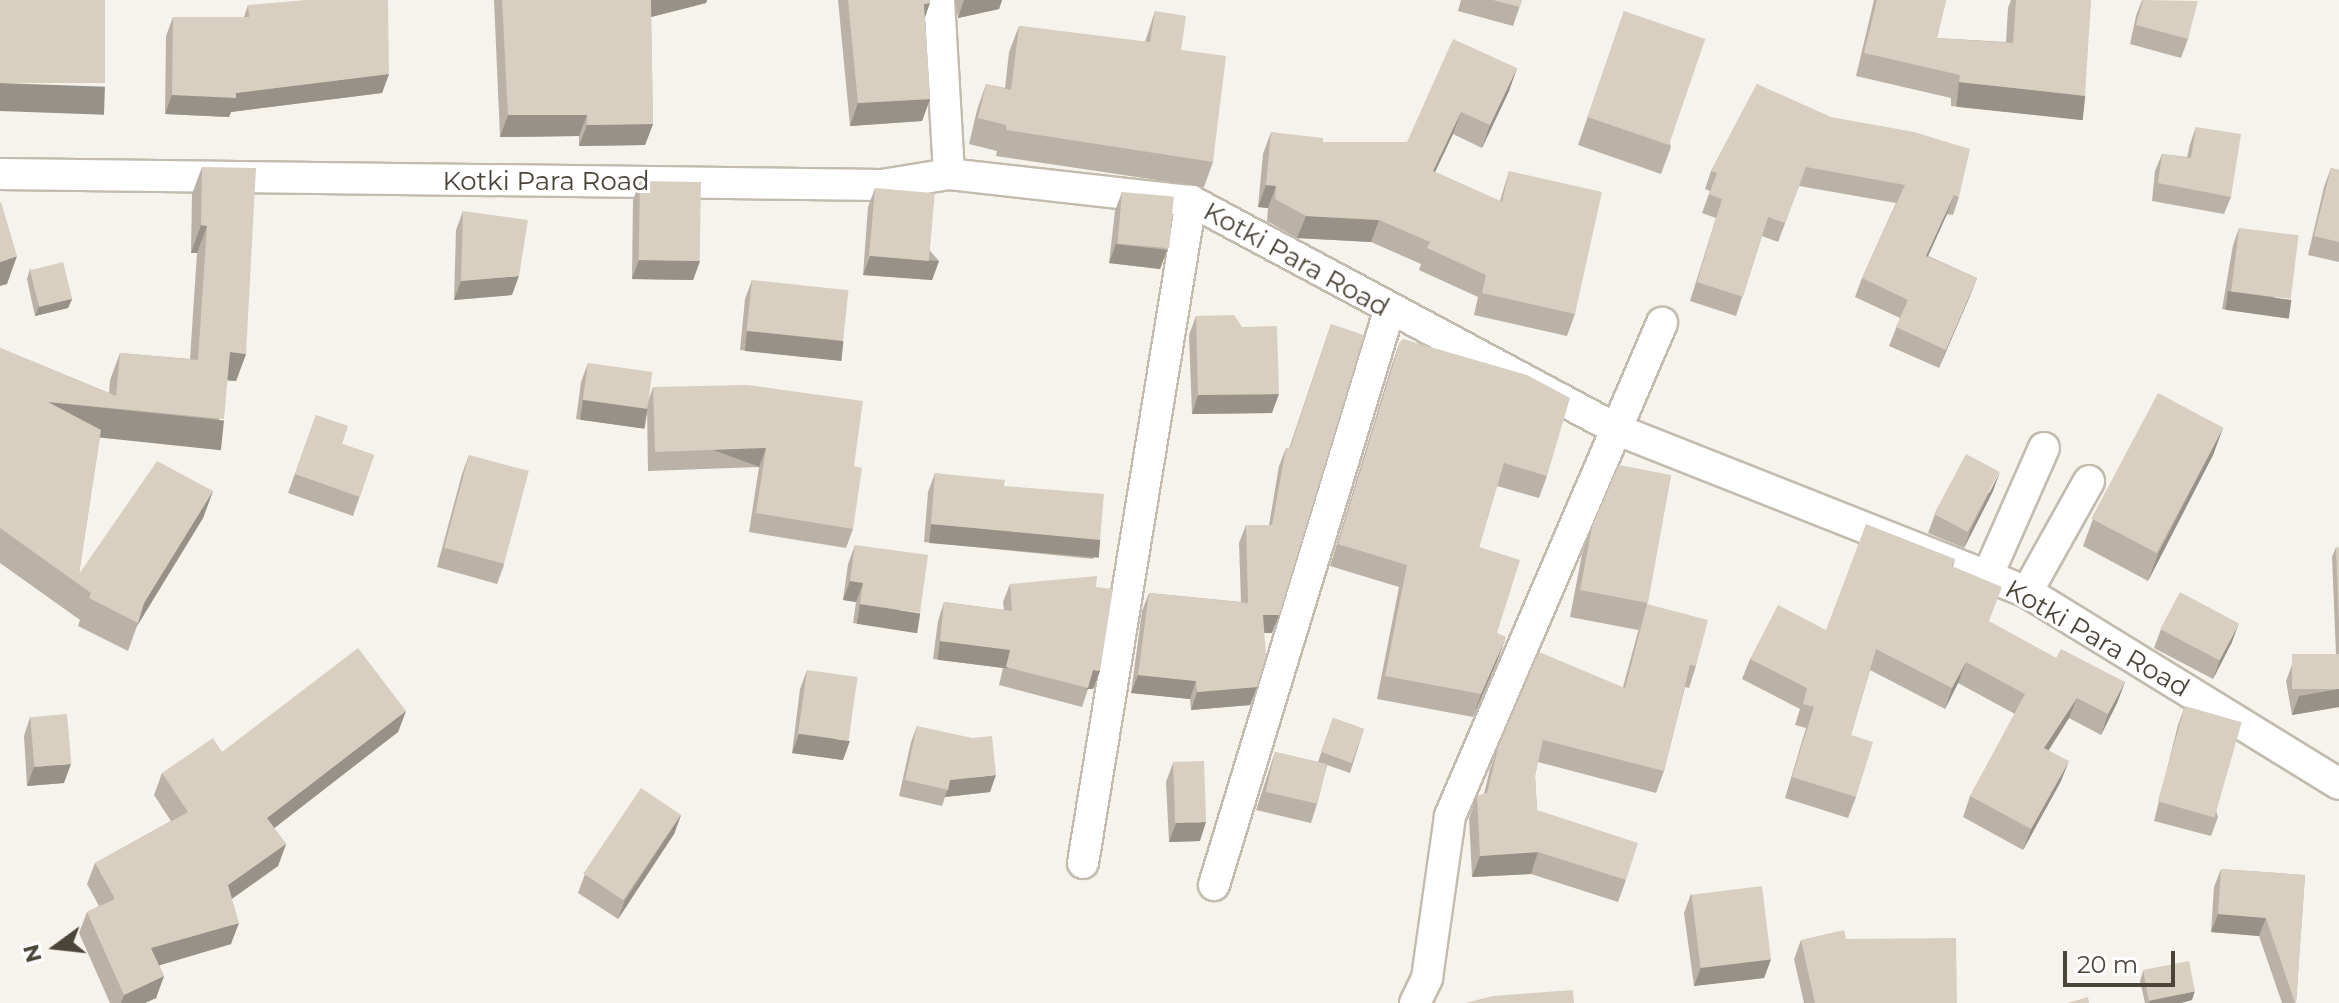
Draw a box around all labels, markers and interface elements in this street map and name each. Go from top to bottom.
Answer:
street label: Kotki Para Road [442,166,650,198]
street label: Kotki Para Road [1198,196,1394,324]
street label: Kotki Para Road [1999,574,2195,704]
north arrow [16,907,96,987]
scale bar [2067,935,2179,985]
text: N [17,941,48,965]
text: 20 m [2077,950,2138,979]

